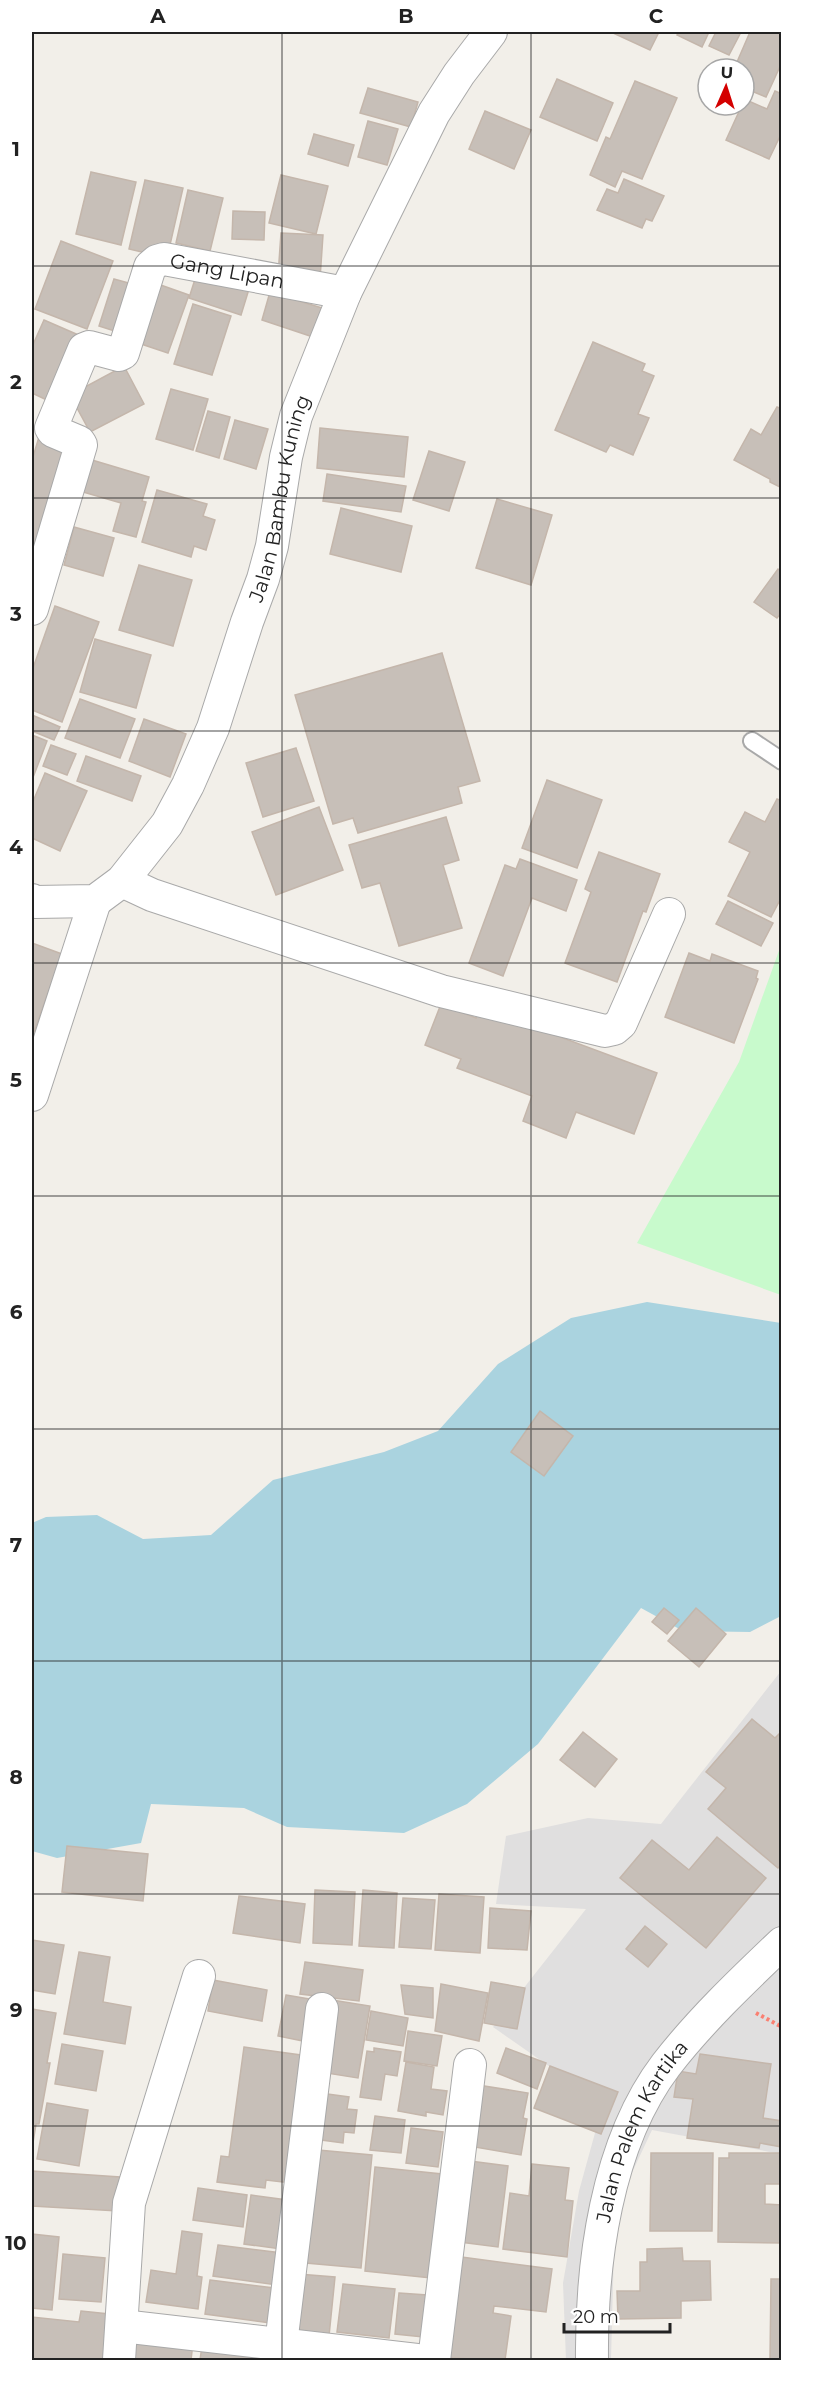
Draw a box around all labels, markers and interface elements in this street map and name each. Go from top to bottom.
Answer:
text: A [149,4,166,28]
text: B [398,4,414,28]
text: C [649,4,664,28]
north arrow [696,57,756,117]
text: U [720,63,734,82]
text: 1 [12,137,20,161]
street label: Gang Lipan [168,248,286,293]
text: 2 [10,370,22,394]
street label: Jalan Bambu Kuning [243,391,315,606]
text: 3 [9,602,22,626]
text: 4 [9,835,23,859]
text: 5 [10,1068,22,1092]
text: 6 [10,1300,23,1324]
text: 7 [10,1533,22,1557]
text: 8 [9,1765,23,1789]
text: 9 [10,1998,22,2022]
street label: Jalan Palem Kartika [591,2035,693,2225]
text: 10 [5,2231,27,2255]
scale bar [564,2296,670,2334]
text: 20 m [573,2306,619,2328]

